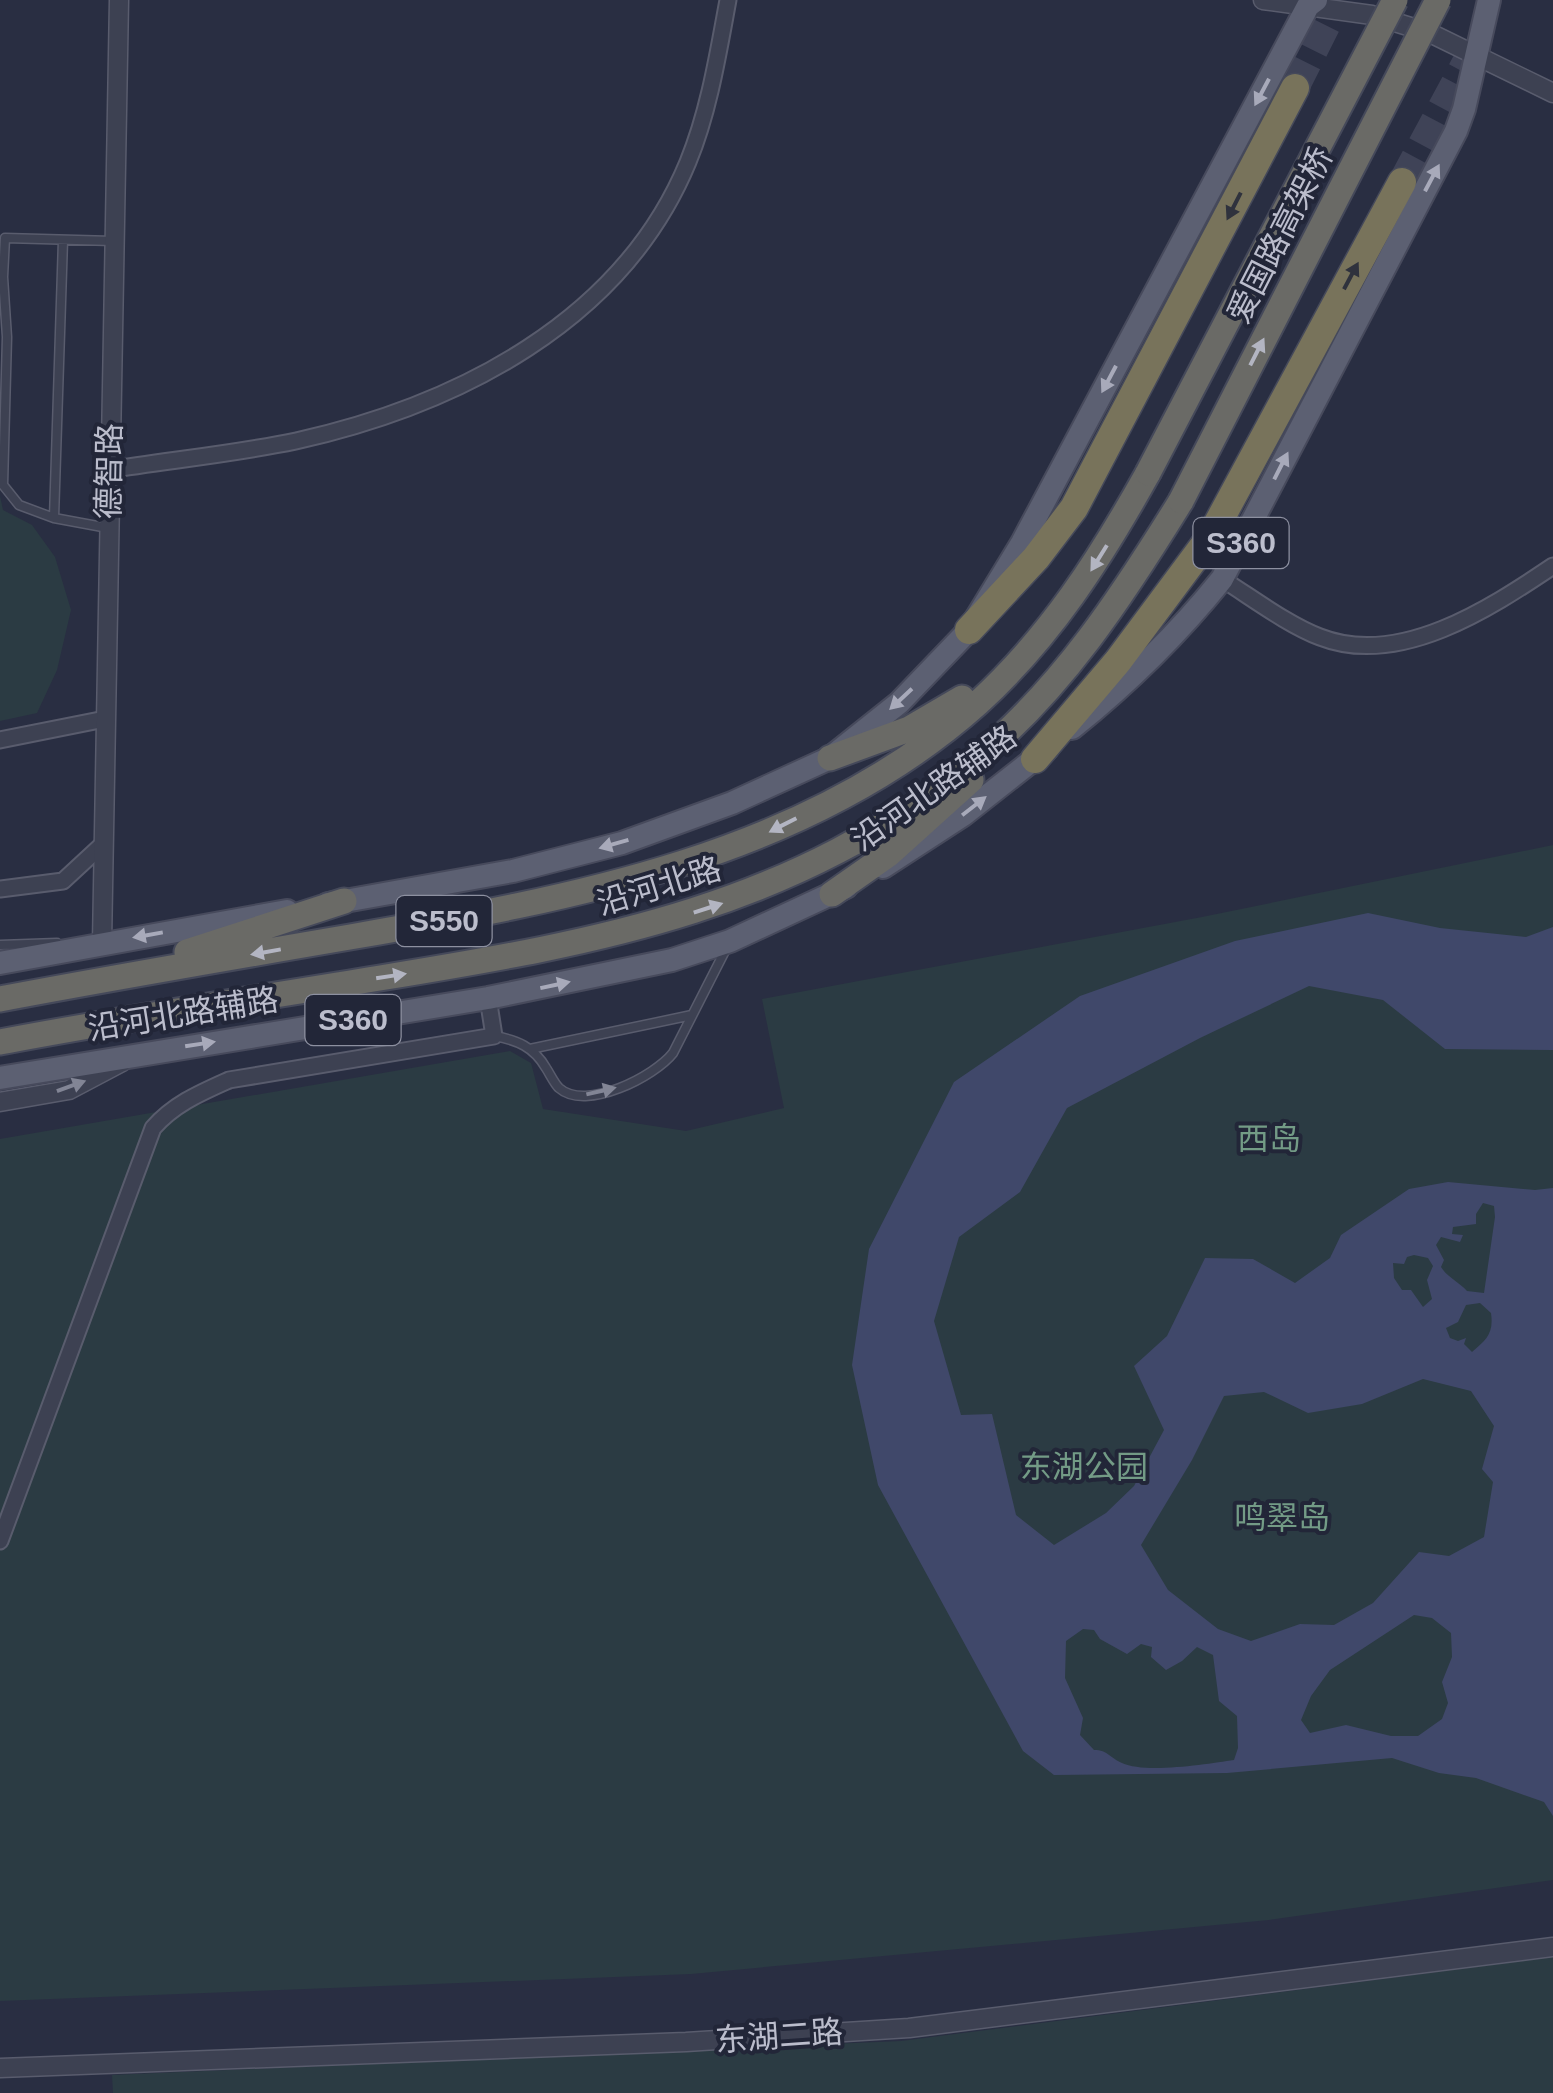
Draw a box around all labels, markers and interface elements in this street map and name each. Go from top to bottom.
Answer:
one-way arrow [1254,78,1271,107]
street label: 爱国路高架桥 [1220,141,1340,329]
one-way arrow [1423,163,1440,192]
one-way arrow [1226,191,1243,220]
one-way arrow [1342,261,1359,290]
one-way arrow [1248,337,1265,366]
one-way arrow [1101,365,1118,394]
street label: 德智路 [90,423,128,519]
one-way arrow [1272,451,1289,480]
road number: S360 [1194,518,1288,568]
one-way arrow [1091,544,1109,572]
one-way arrow [889,687,913,710]
street label: 沿河北路辅路 [845,718,1023,858]
one-way arrow [961,797,987,817]
one-way arrow [769,816,798,833]
one-way arrow [598,837,629,853]
street label: 沿河北路 [593,850,725,922]
road number: S550 [396,896,492,946]
one-way arrow [693,899,723,914]
one-way arrow [132,928,163,943]
one-way arrow [249,945,281,960]
one-way arrow [375,968,407,984]
one-way arrow [540,976,571,992]
street label: 沿河北路辅路 [85,981,281,1047]
road number: S360 [306,995,400,1045]
one-way arrow [184,1036,216,1052]
one-way arrow [57,1078,87,1093]
one-way arrow [586,1083,617,1098]
park label: 西岛 [1237,1121,1301,1157]
park label: 东湖公园 [1020,1449,1148,1485]
park label: 鸣翠岛 [1234,1500,1330,1536]
street label: 东湖二路 [714,2014,844,2058]

